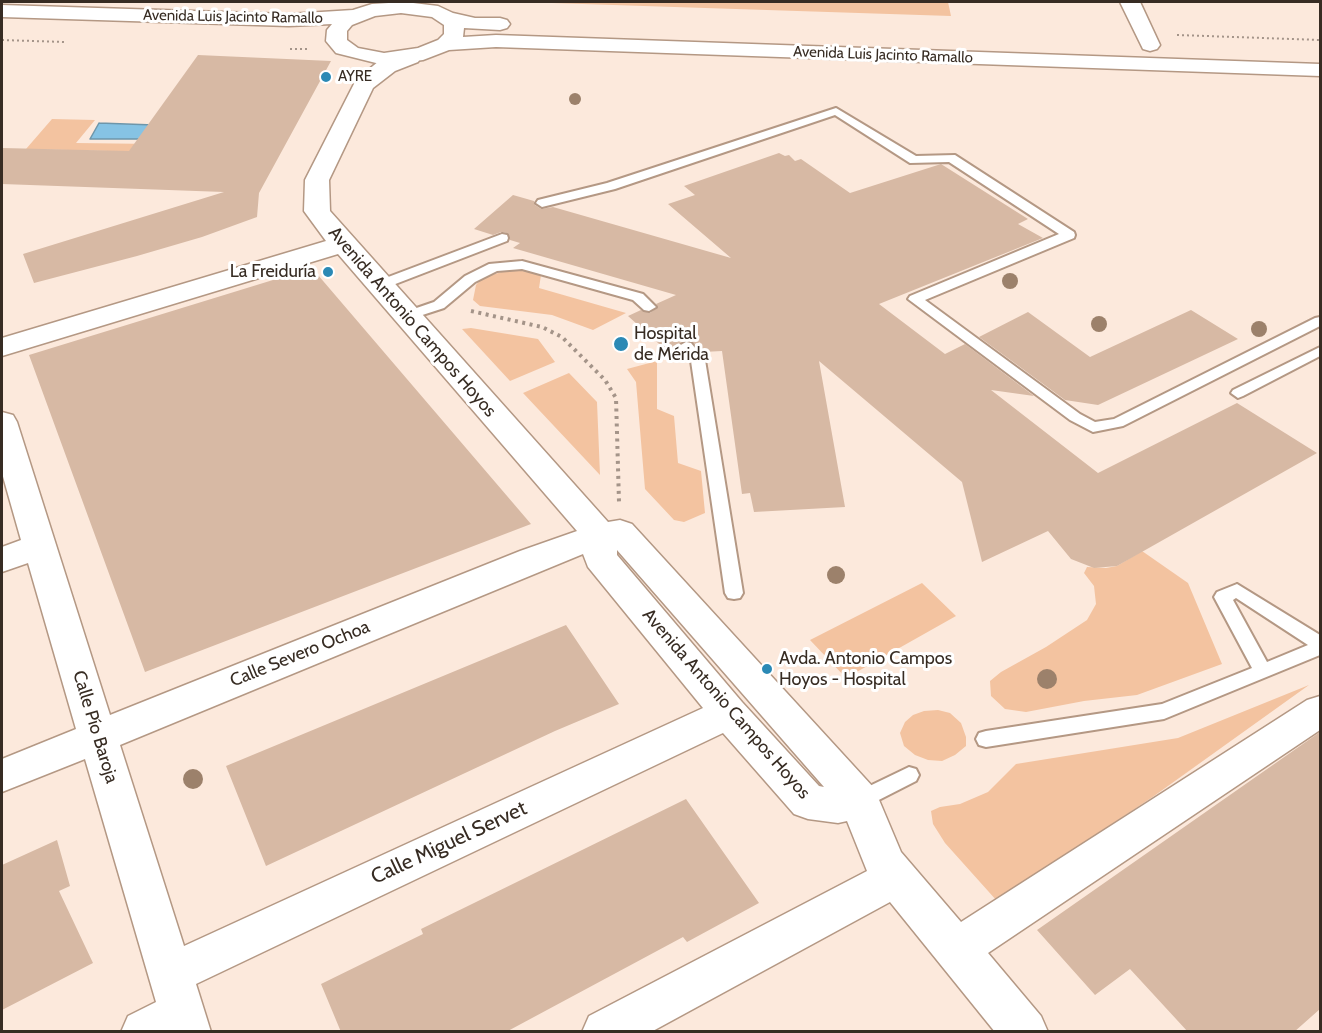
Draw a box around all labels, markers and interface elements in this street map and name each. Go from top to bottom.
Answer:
street label: Avenida Luis Jacinto Ramallo [143,6,323,28]
street label: Avenida Luis Jacinto Ramallo [793,43,973,67]
place label: AYRE [338,68,372,86]
marker: AYRE [319,70,333,84]
street label: Avenida Antonio Campos Hoyos [323,222,501,422]
place label: La Freiduría [230,261,316,283]
marker: La Freiduría [321,265,335,279]
place label: Hospital de Mérida [634,323,709,366]
marker: Hospital de Mérida [612,335,630,353]
street label: Avenida Antonio Campos Hoyos [637,604,815,804]
street label: Calle Severo Ochoa [227,616,373,692]
place label: Avda. Antonio Campos Hoyos - Hospital [779,648,952,690]
marker: Avda. Antonio Campos Hoyos - Hospital [760,662,774,676]
street label: Calle Pío Baroja [68,668,122,786]
street label: Calle Miguel Servet [367,796,531,890]

